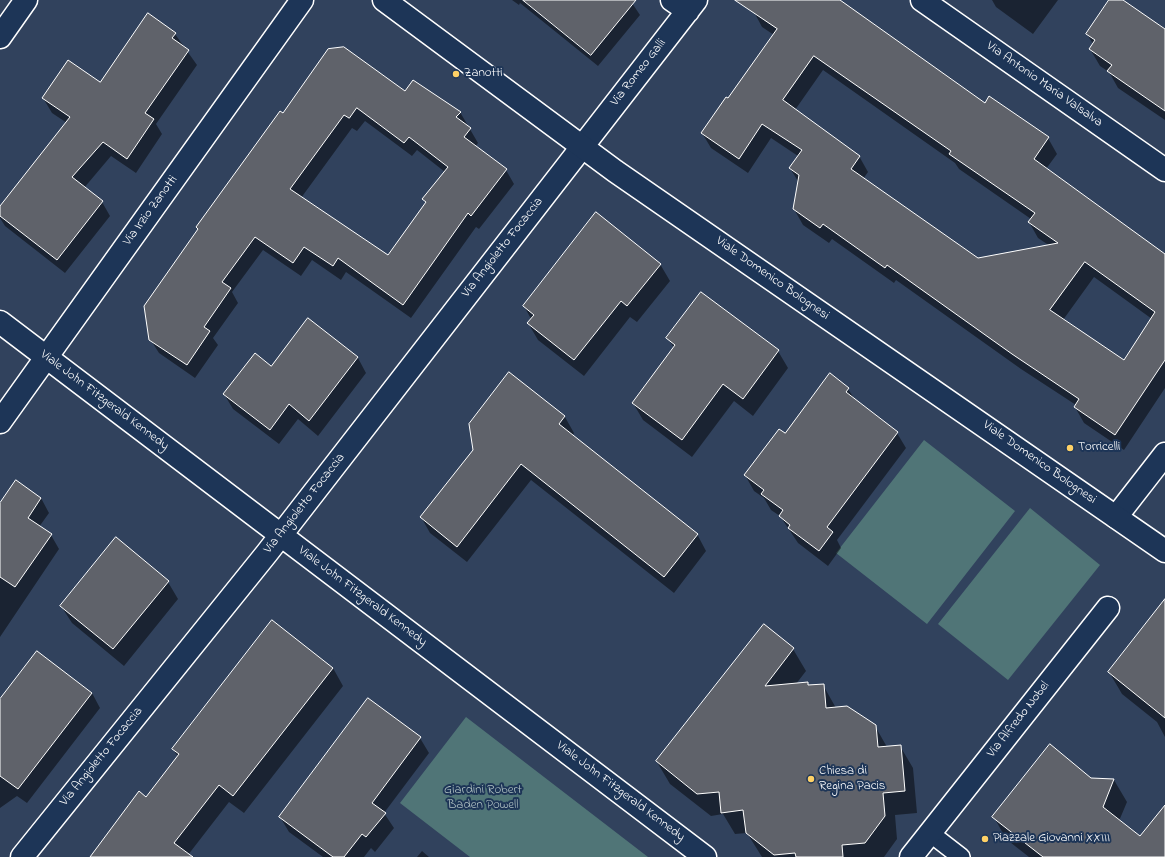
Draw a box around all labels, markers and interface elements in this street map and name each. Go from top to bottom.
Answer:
street label: Via Romeo Galli [608,36,670,110]
street label: Via Antonio Maria Valsalva [983,39,1105,131]
place label: Zanotti [464,66,503,82]
marker: Zanotti [451,69,461,79]
street label: Via Irzio Zanotti [120,173,182,249]
street label: Via Angioletto Focaccia [459,195,547,301]
street label: Viale Domenico Bolognesi [712,234,832,324]
street label: Viale John Fitzgerald Kennedy [37,347,171,455]
street label: Viale Domenico Bolognesi [979,418,1099,508]
place label: Torricelli [1078,440,1120,456]
marker: Torricelli [1065,443,1075,453]
street label: Via Angioletto Focaccia [261,451,349,557]
street label: Viale John Fitzgerald Kennedy [295,543,429,651]
street label: Via Alfredo Nobel [984,679,1054,761]
street label: Via Angioletto Focaccia [57,704,147,810]
street label: Viale John Fitzgerald Kennedy [553,738,687,846]
place label: Chiesa di Regina Pacis [819,764,885,795]
marker: Chiesa di Regina Pacis [806,774,816,784]
park label: Giardini Robert Baden Powell [444,783,522,814]
place label: Piazzale Giovanni XXIII [993,831,1110,847]
marker: Piazzale Giovanni XXIII [980,834,990,844]

